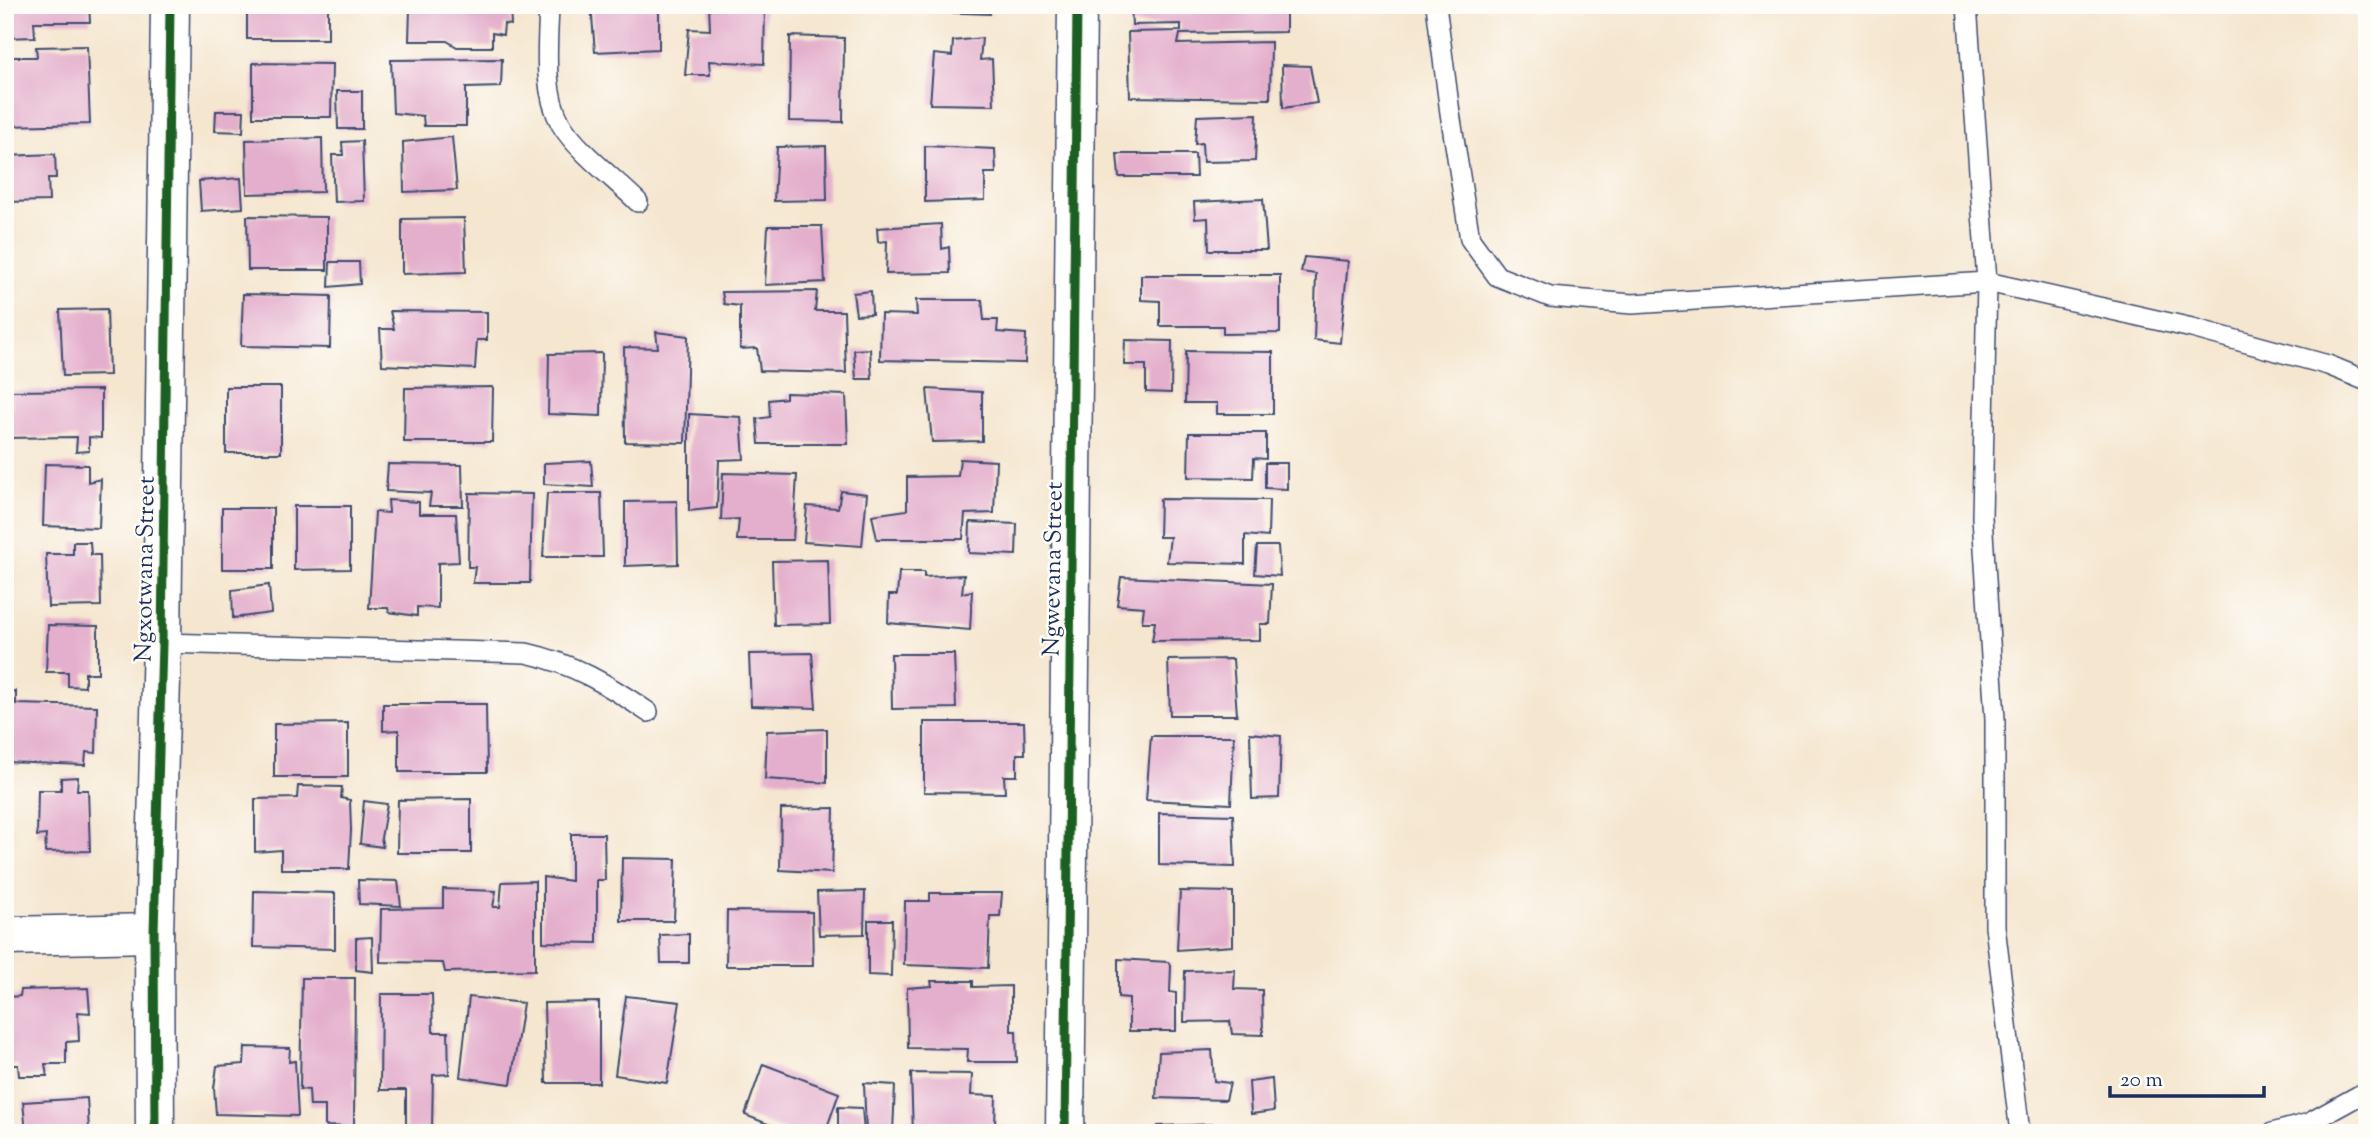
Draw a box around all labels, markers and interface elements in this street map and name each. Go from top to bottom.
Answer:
street label: Ngxotwana Street [127,476,165,662]
street label: Ngwevana Street [1035,481,1073,657]
scale bar [2110,1054,2264,1098]
text: 20 m [2120,1066,2163,1096]

